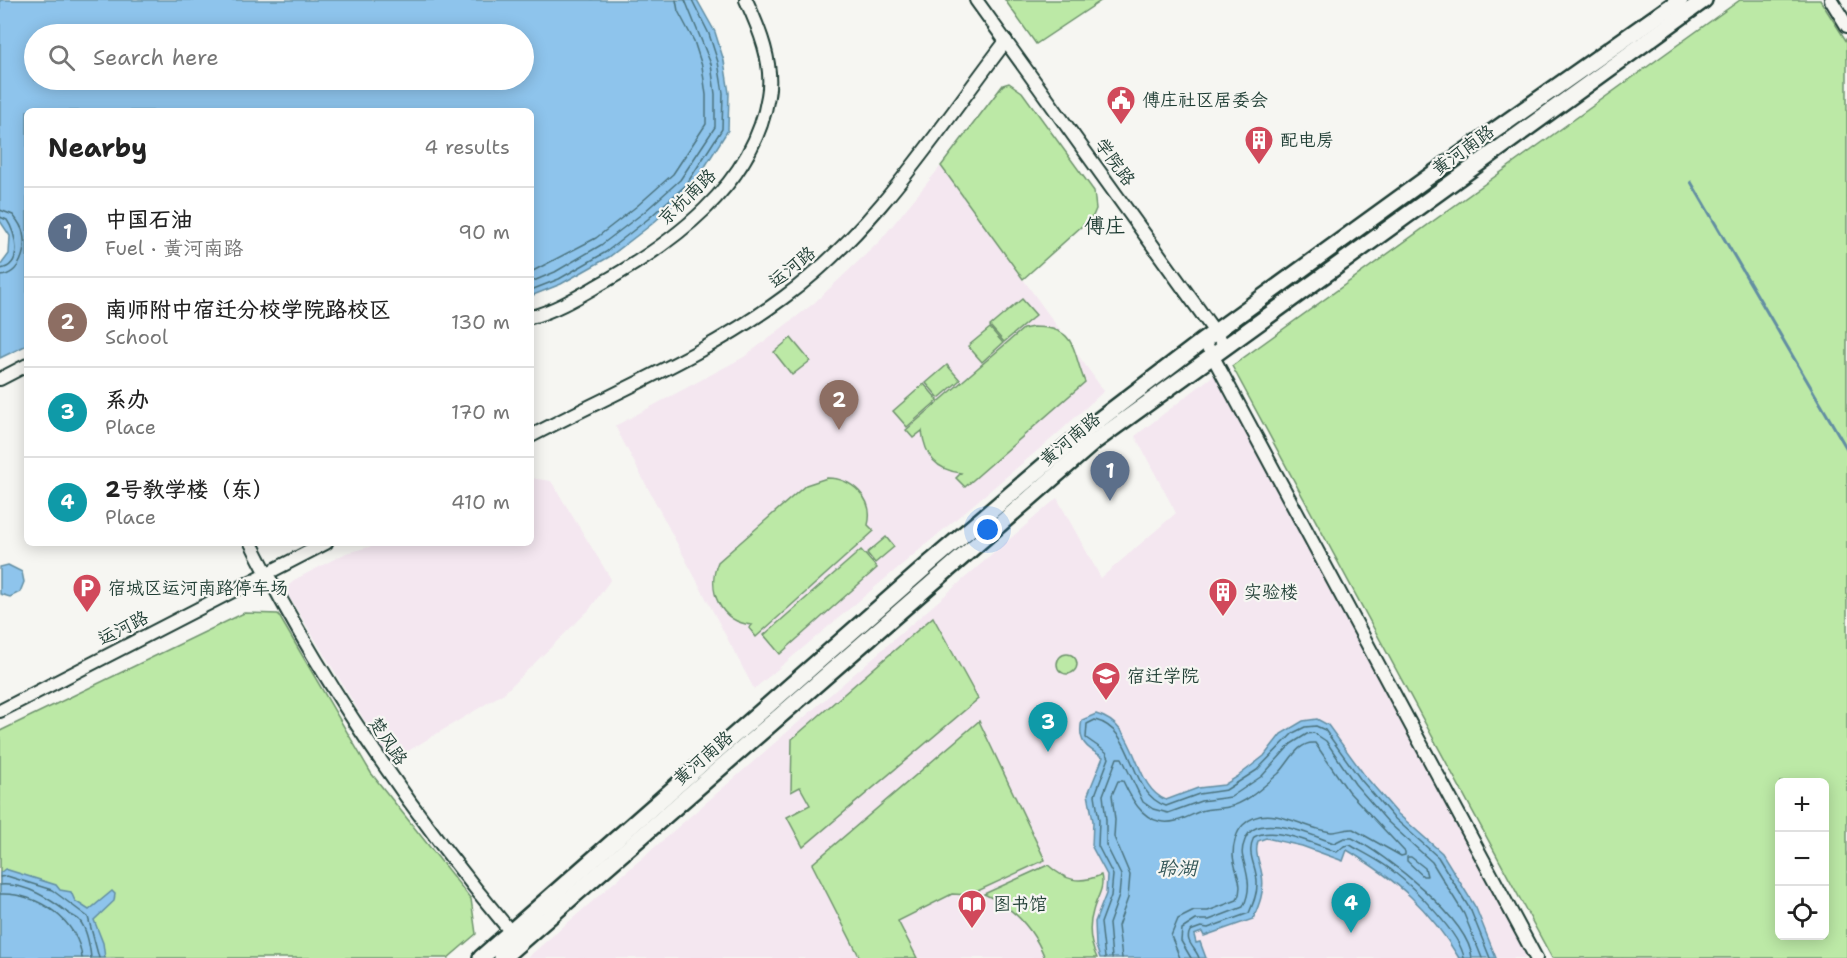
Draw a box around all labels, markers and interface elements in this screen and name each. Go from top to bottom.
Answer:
search box [24,24,534,90]
icon: search [45,41,78,74]
text: Search here [93,43,219,72]
public building icon: 傅庄社区居委会 [1105,84,1137,126]
place label: 傅庄社区居委会 [1142,88,1268,112]
street label: 黄河南路 [1427,119,1499,181]
building icon: 配电房 [1243,124,1275,166]
place label: 配电房 [1280,128,1334,152]
text: Nearby [48,130,147,165]
street label: 学院路 [1089,133,1141,191]
text: 4 results [424,134,510,160]
street label: 京杭南路 [653,163,721,231]
text: 中国石油 [105,205,193,234]
district label: 傅庄 [1084,212,1126,240]
text: 1 [63,219,72,245]
text: 90 m [458,219,510,245]
text: Fuel · 黄河南路 [105,235,243,261]
street label: 运河路 [763,241,821,293]
text: 南师附中宿迁分校学院路校区 [105,295,391,324]
text: 2 [61,309,75,335]
text: 130 m [451,309,510,335]
text: School [105,324,168,350]
pin: 2 [820,380,858,430]
text: 系办 [105,385,149,414]
text: 3 [61,399,75,425]
text: 170 m [451,399,510,425]
street label: 黄河南路 [1035,407,1105,471]
text: Place [105,414,156,440]
pin: 1 [1090,452,1130,501]
text: 2号教学楼（东） [105,475,274,504]
text: 4 [61,489,75,515]
text: 410 m [451,489,510,515]
text: Place [105,504,156,530]
your location [973,515,1002,544]
parking icon: 宿城区运河南路停车场 [71,572,103,614]
place label: 宿城区运河南路停车场 [108,576,288,600]
building icon: 实验楼 [1207,576,1239,618]
place label: 实验楼 [1244,580,1298,604]
street label: 运河路 [93,605,153,651]
school or university icon: 宿迁学院 [1090,660,1122,702]
place label: 宿迁学院 [1127,664,1199,688]
pin: 3 [1028,702,1068,752]
street label: 楚风路 [363,712,413,770]
street label: 黄河南路 [668,725,738,791]
map controls [1775,778,1829,940]
button: + [1775,778,1829,832]
button: − [1775,832,1829,886]
water label: 聆湖 [1157,855,1199,881]
pin: 4 [1332,884,1370,933]
button: locate [1775,886,1829,940]
library icon: 图书馆 [956,888,988,930]
place label: 图书馆 [993,892,1047,916]

